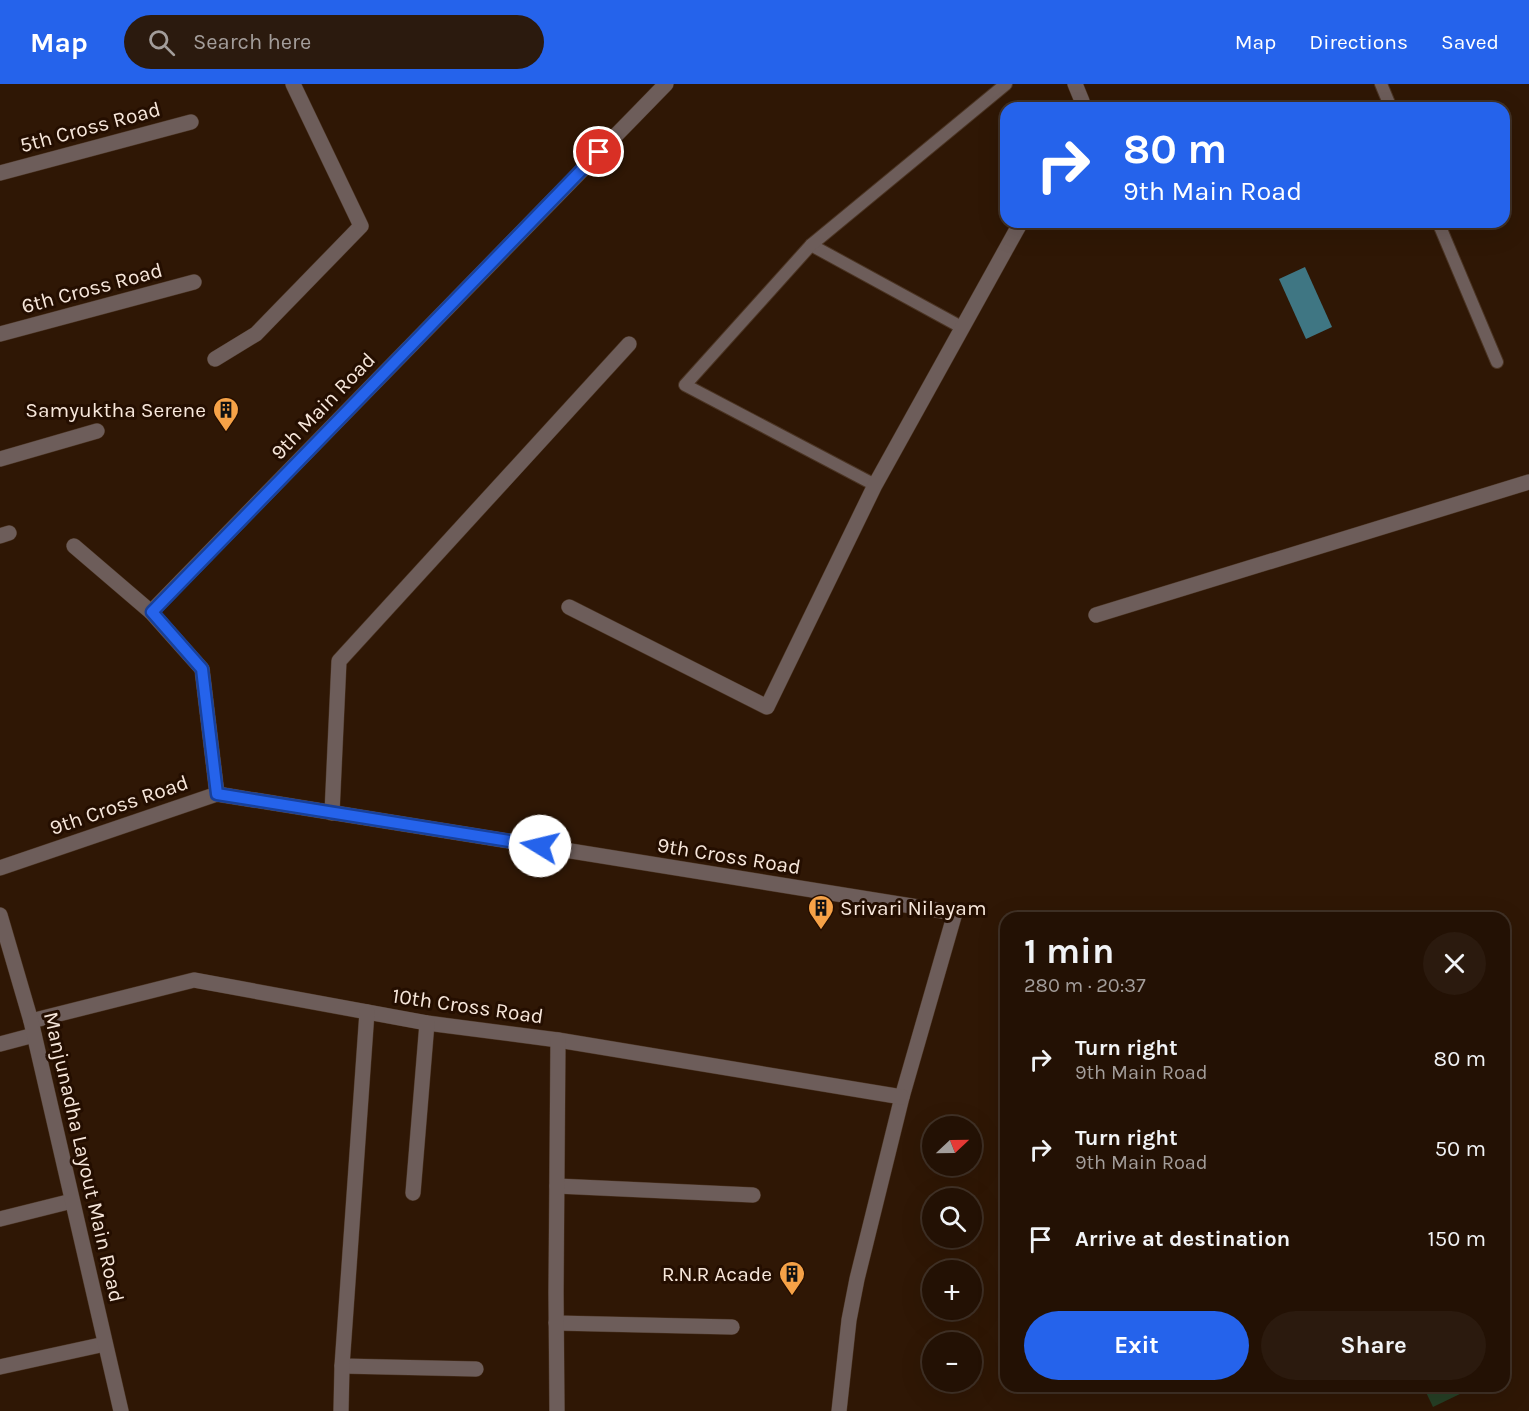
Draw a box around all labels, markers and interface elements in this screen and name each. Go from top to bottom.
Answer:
search box [124,15,544,69]
text: Map [30,26,88,59]
icon: search [145,26,178,59]
text: Search here [193,29,311,55]
text: Map [1235,30,1276,54]
text: Directions [1309,30,1408,54]
text: Saved [1441,30,1499,54]
street label: 5th Cross Road [17,97,163,157]
text: 80 m [1123,124,1227,174]
pin [573,126,624,177]
icon: right [1024,126,1102,204]
icon: arrive [582,135,615,168]
text: 9th Main Road [1123,175,1302,207]
street label: 6th Cross Road [19,258,165,318]
street label: 9th Main Road [266,348,380,464]
building icon: Samyuktha Serene [211,395,241,433]
place label: Samyuktha Serene [25,398,206,422]
street label: 9th Cross Road [47,770,191,840]
position arrow [508,814,572,878]
street label: 9th Cross Road [655,833,803,879]
building icon: Srivari Nilayam [806,893,836,931]
place label: Srivari Nilayam [840,896,987,920]
text: 1 min [1024,930,1114,972]
button: close [1423,932,1486,995]
text: 280 m · 20:37 [1024,974,1146,997]
street label: 10th Cross Road [391,984,545,1028]
street label: Manjunadha Layout Main Road [39,1010,129,1304]
text: Turn right [1075,1035,1178,1061]
icon: right [1024,1043,1057,1076]
text: 80 m [1434,1046,1486,1072]
text: 9th Main Road [1075,1061,1208,1084]
north arrow [922,1116,982,1176]
map controls [922,1116,982,1392]
text: Turn right [1075,1125,1178,1151]
icon: right [1024,1133,1057,1166]
text: 50 m [1435,1136,1486,1162]
text: 9th Main Road [1075,1151,1208,1174]
button: search [922,1188,982,1248]
icon: arrive [1024,1223,1057,1256]
text: Arrive at destination [1075,1226,1290,1252]
text: 150 m [1427,1226,1486,1252]
building icon: R.N.R Acade [777,1259,807,1297]
button: + [922,1260,982,1320]
place label: R.N.R Acade [662,1262,772,1286]
button: Exit [1024,1311,1249,1380]
button: Share [1261,1311,1486,1380]
button: − [922,1332,982,1392]

